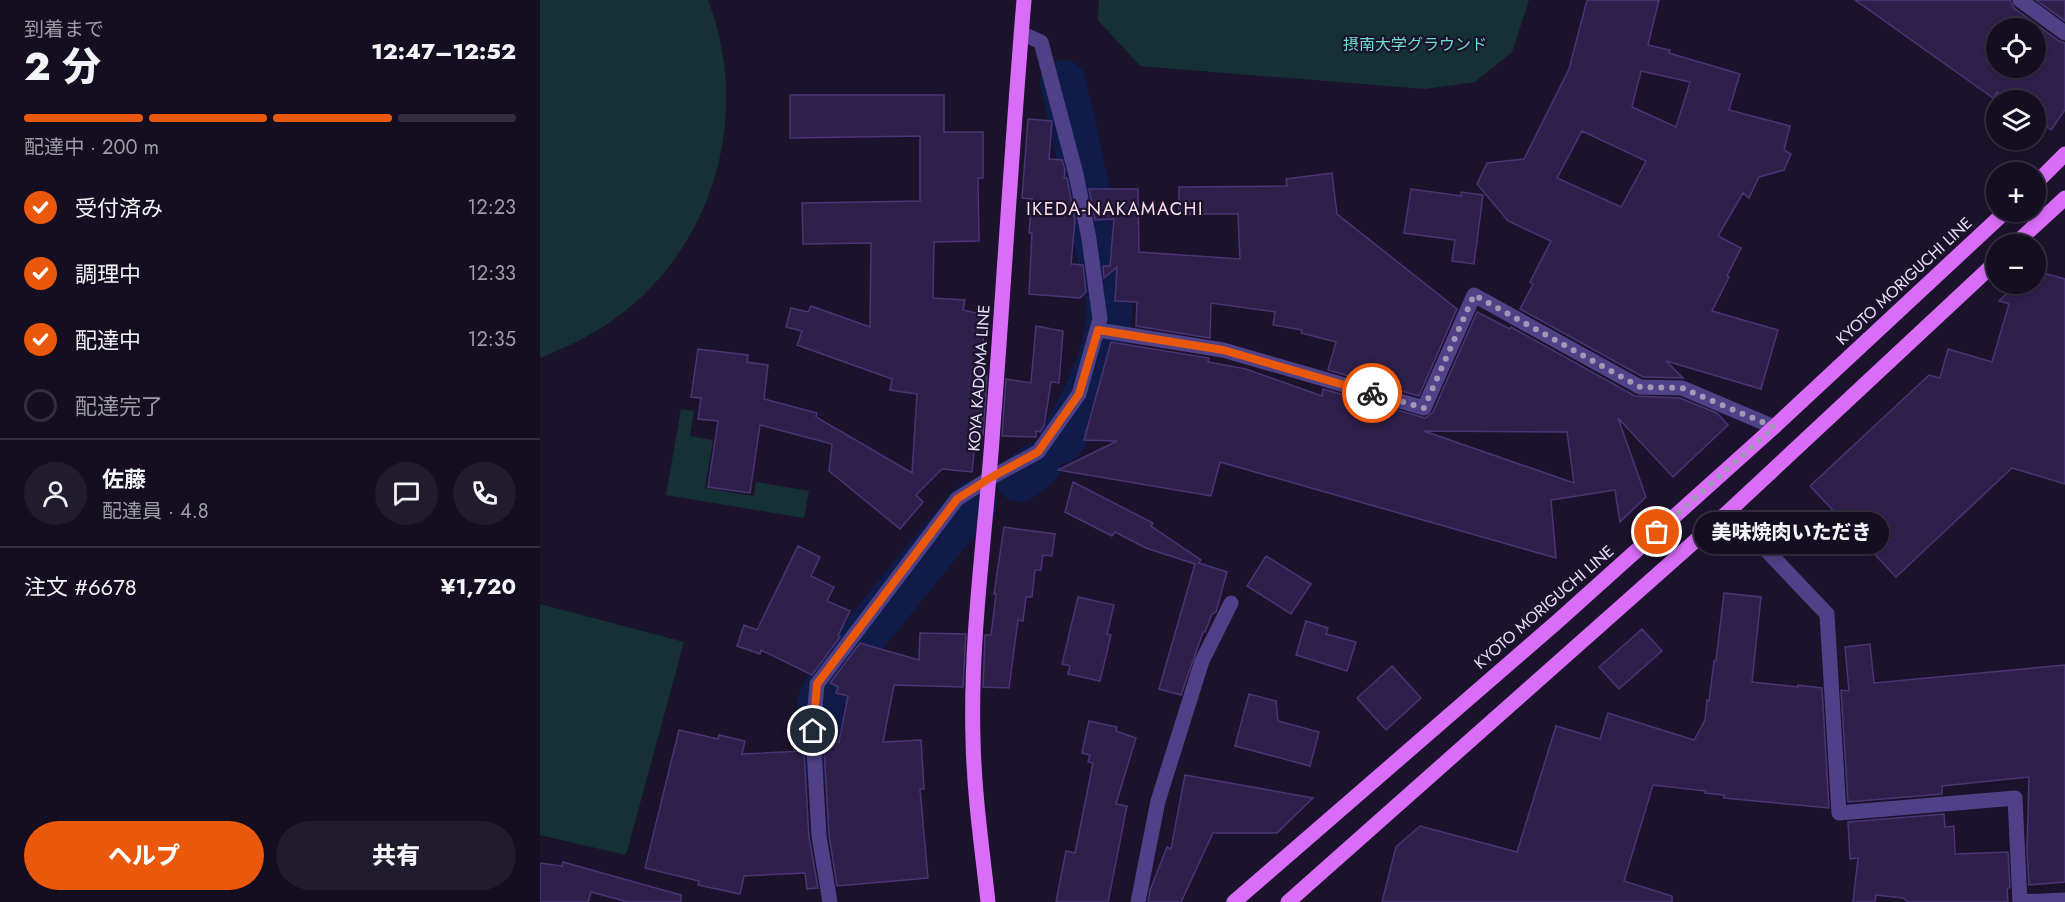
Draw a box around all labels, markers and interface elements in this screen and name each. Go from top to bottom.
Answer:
text: 到着まで [24,15,104,44]
map controls [1986,18,2046,294]
button: locate [1986,18,2046,78]
park label: 摂南大学グラウンド [1343,33,1487,56]
text: 12:47–12:52 [371,35,516,67]
text: 2 分 [24,38,101,95]
button: layers [1986,90,2046,150]
text: 配達中 · 200 m [24,133,159,162]
button: + [1986,162,2046,222]
icon: check [24,191,57,224]
text: 受付済み [75,192,163,224]
text: 12:23 [467,193,516,222]
district label: IKEDA-NAKAMACHI [1026,196,1204,222]
street label: KYOTO MORIGUCHI LINE [1831,212,1977,350]
button: − [1986,234,2046,294]
icon: check [24,257,57,290]
text: 調理中 [75,258,141,290]
text: 12:33 [468,259,516,288]
street label: KOYA KADOMA LINE [962,304,996,452]
icon: check [24,323,57,356]
text: 配達中 [75,324,141,356]
text: 12:35 [467,325,516,354]
courier [1342,363,1402,423]
icon: bike [1356,377,1389,410]
text: 配達完了 [75,390,163,422]
button: person [24,462,87,525]
button: chat [375,462,438,525]
button: phone [453,462,516,525]
text: 佐藤 [102,463,146,495]
text: 配達員 · 4.8 [102,497,209,526]
pin [1631,506,1682,557]
callout: 美味焼肉いただき [1693,511,1888,553]
icon: bag [1640,515,1673,548]
text: 美味焼肉いただき [1712,518,1872,547]
street label: KYOTO MORIGUCHI LINE [1469,540,1619,674]
text: ¥1,720 [441,570,516,602]
text: 注文 #6678 [24,571,137,603]
pin [787,705,838,756]
icon: home [796,714,829,747]
button: ヘルプ [24,821,264,890]
button: 共有 [276,821,516,890]

